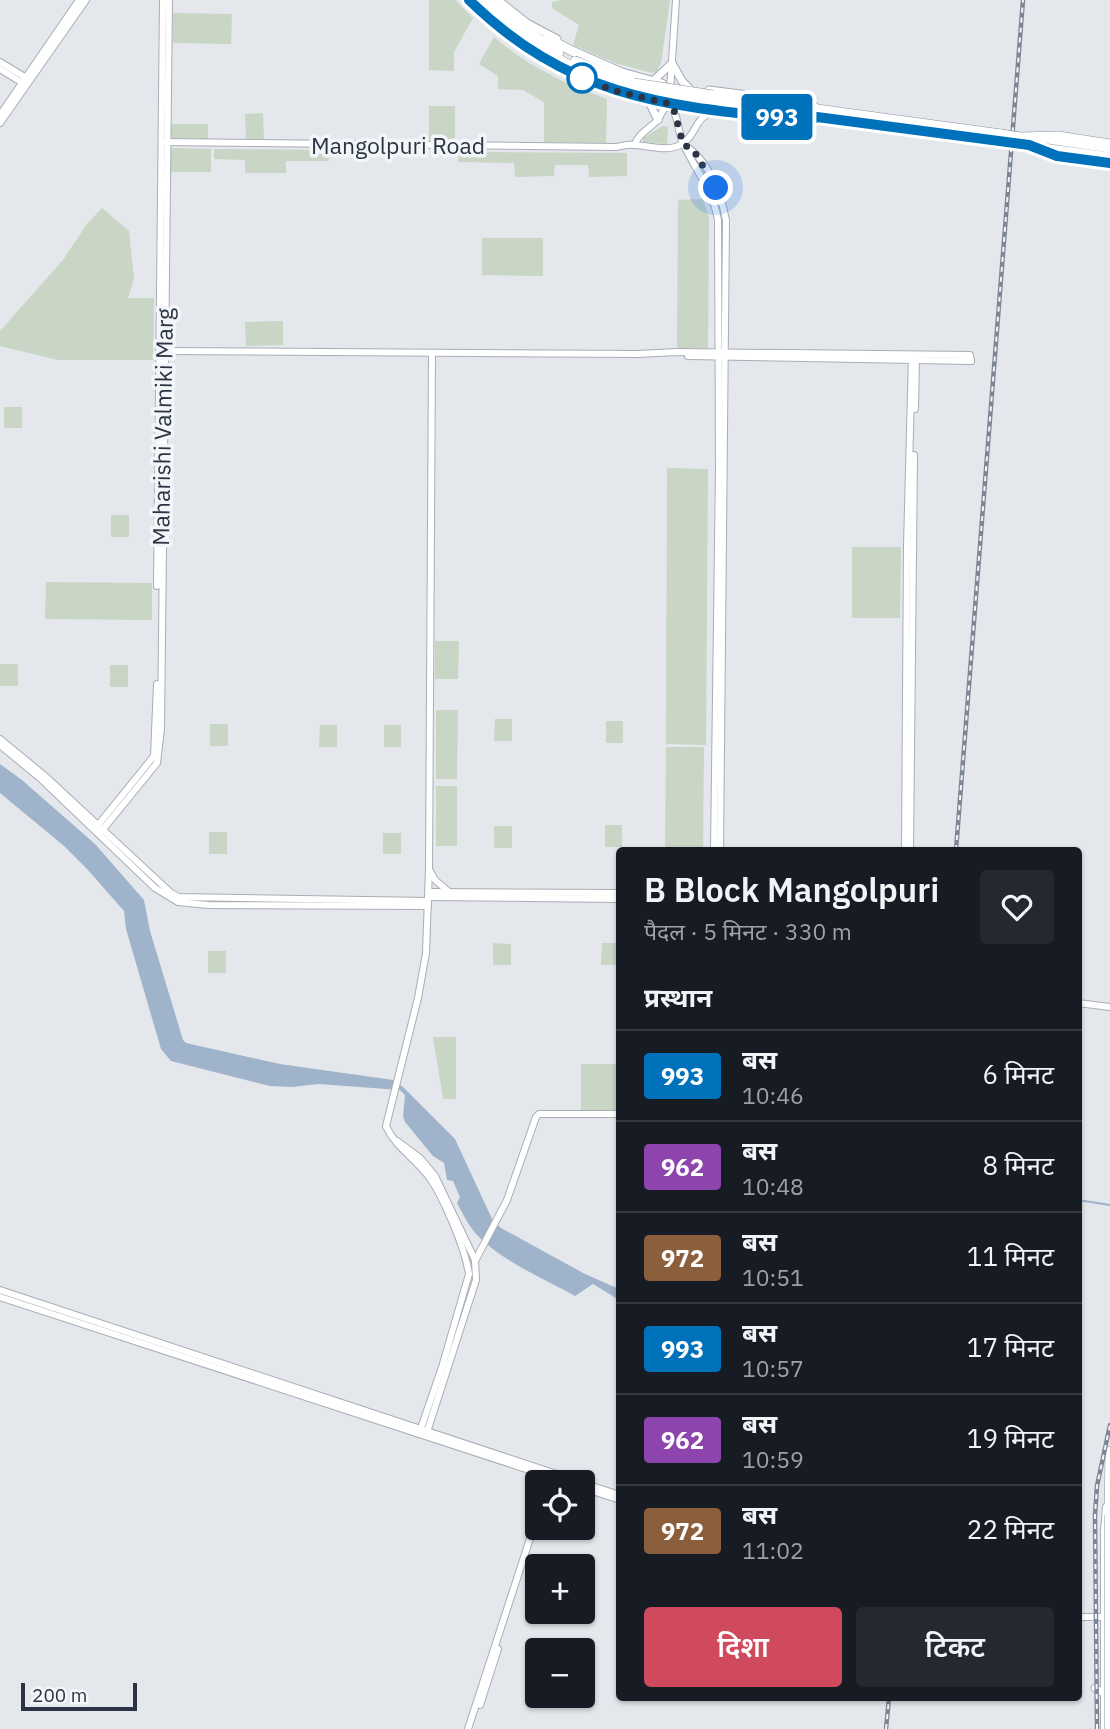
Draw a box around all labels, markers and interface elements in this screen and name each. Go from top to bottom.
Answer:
unlabelled marker [567,63,597,93]
line badge: 993 [737,94,817,140]
text: 993 [755,101,799,133]
street label: Mangolpuri Road [311,130,485,160]
your location [698,170,733,205]
street label: Maharishi Valmiki Marg [145,308,179,546]
text: B Block Mangolpuri [644,868,939,911]
button: heart [980,870,1054,944]
text: पैदल · 5 मिनट · 330 m [644,916,852,946]
text: प्रस्थान [644,980,712,1014]
text: बस [742,1042,777,1076]
text: 6 मिनट [982,1057,1054,1091]
text: 993 [661,1060,704,1092]
text: 10:46 [742,1080,804,1110]
text: बस [742,1133,777,1167]
text: 8 मिनट [982,1148,1054,1182]
text: 962 [661,1151,704,1183]
text: 10:48 [742,1171,804,1201]
text: बस [742,1224,777,1258]
text: 11 मिनट [967,1239,1054,1273]
text: 972 [661,1242,704,1274]
text: 10:51 [742,1262,804,1292]
text: बस [742,1315,777,1349]
text: 17 मिनट [967,1330,1054,1364]
text: 993 [661,1333,704,1365]
text: 10:57 [742,1353,804,1383]
text: बस [742,1406,777,1440]
text: 19 मिनट [967,1421,1054,1455]
text: 962 [661,1424,704,1456]
text: 10:59 [742,1444,804,1474]
map controls [525,1470,595,1708]
button: locate [525,1470,595,1540]
text: बस [742,1497,777,1531]
text: 22 मिनट [967,1512,1054,1546]
text: 972 [661,1515,704,1547]
text: 11:02 [742,1535,804,1565]
button: + [525,1554,595,1624]
button: दिशा [644,1607,842,1687]
button: टिकट [856,1607,1054,1687]
button: − [525,1638,595,1708]
scale bar [21,1680,136,1712]
text: 200 m [32,1683,87,1707]

